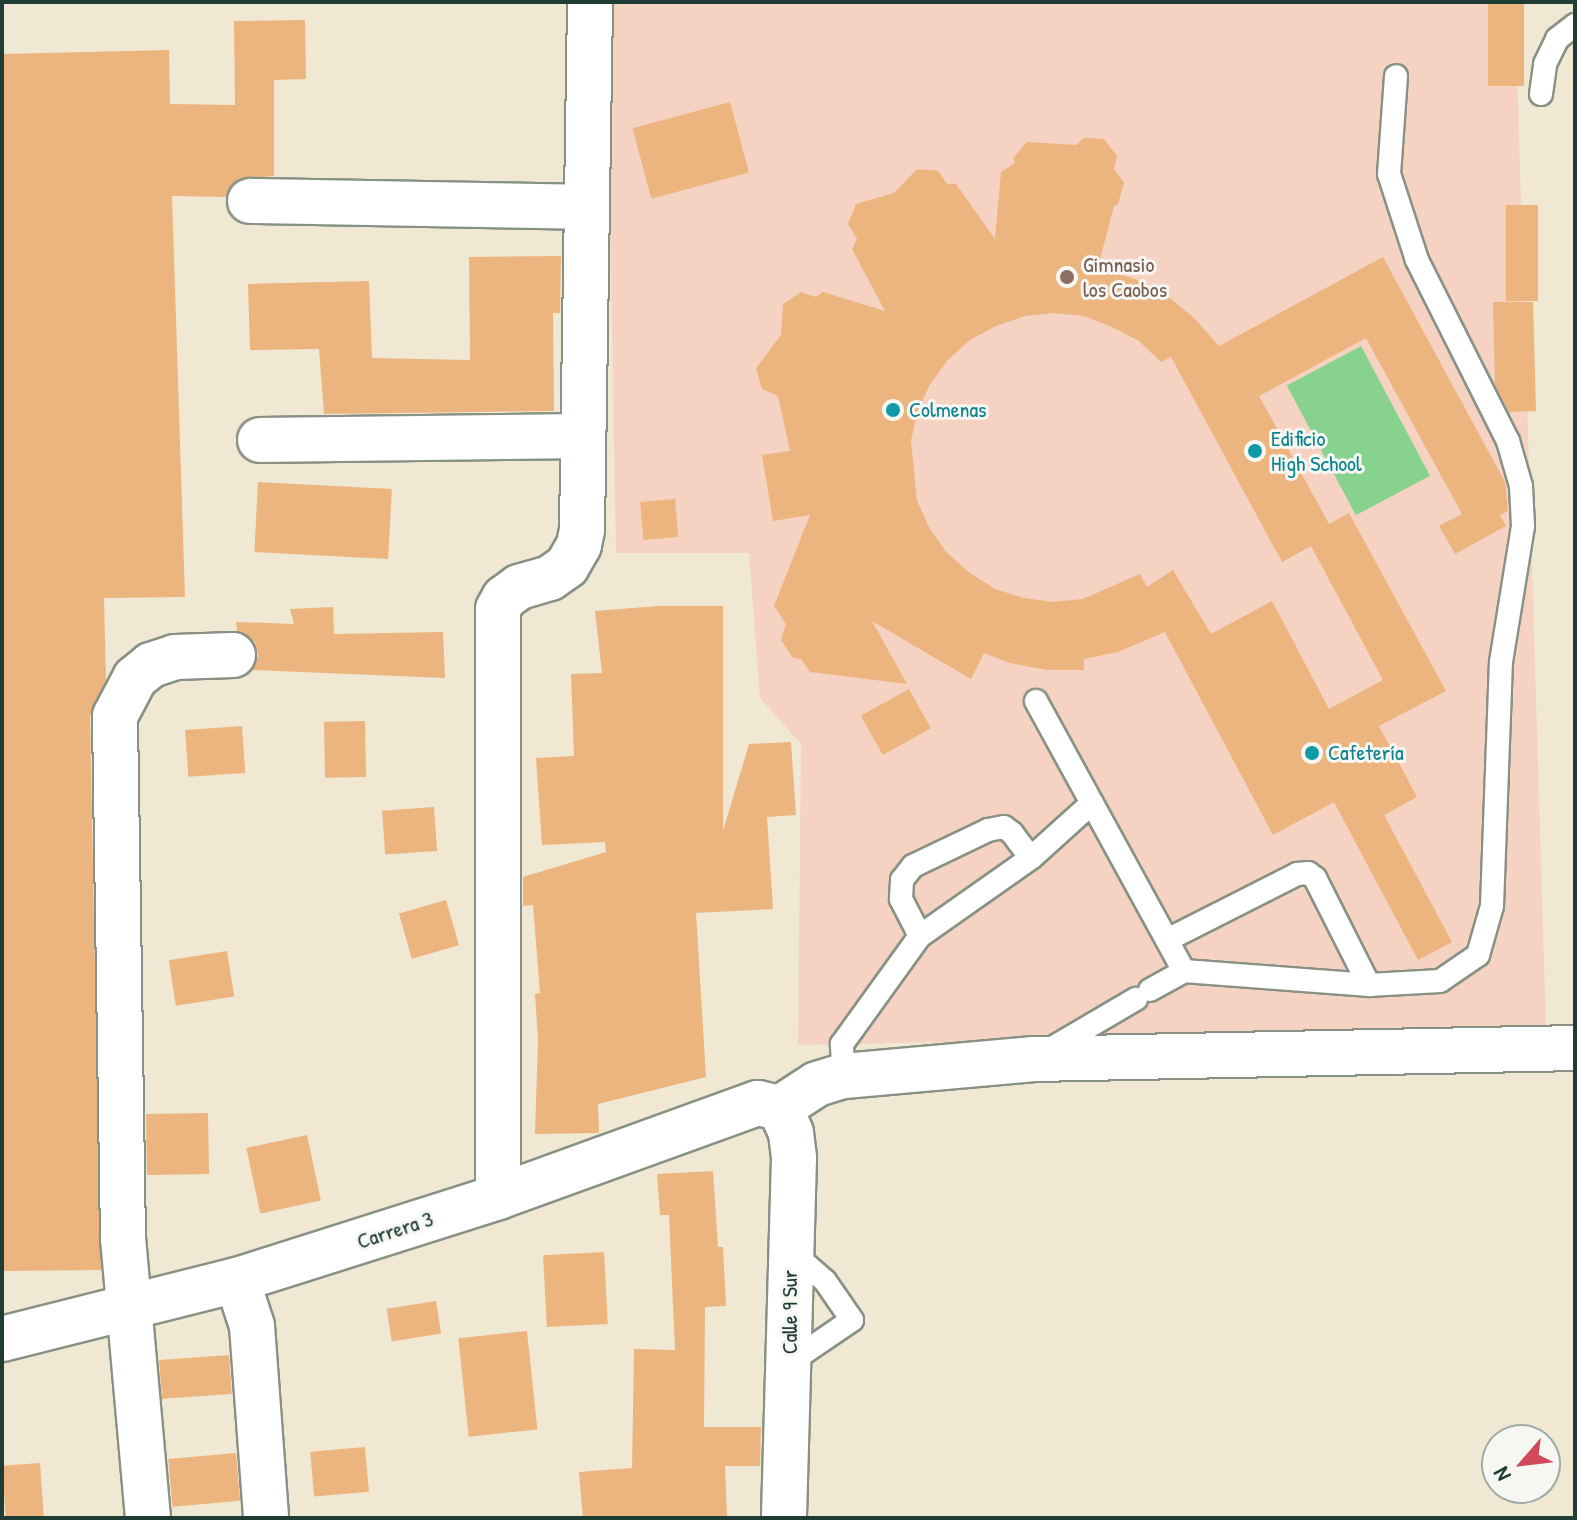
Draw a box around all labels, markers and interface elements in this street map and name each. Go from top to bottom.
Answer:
place label: Gimnasio los Caobos [1083,251,1167,302]
marker: Gimnasio los Caobos [1058,268,1076,286]
place label: Colmenas [909,397,987,423]
marker: Colmenas [884,401,902,419]
place label: Edificio High School [1271,425,1362,476]
marker: Edificio High School [1246,442,1264,460]
place label: Cafetería [1328,740,1404,766]
marker: Cafetería [1303,744,1321,762]
street label: Carrera 3 [354,1205,436,1255]
street label: Calle 9 Sur [777,1270,803,1354]
north arrow [1481,1424,1561,1504]
text: N [1486,1462,1518,1487]

